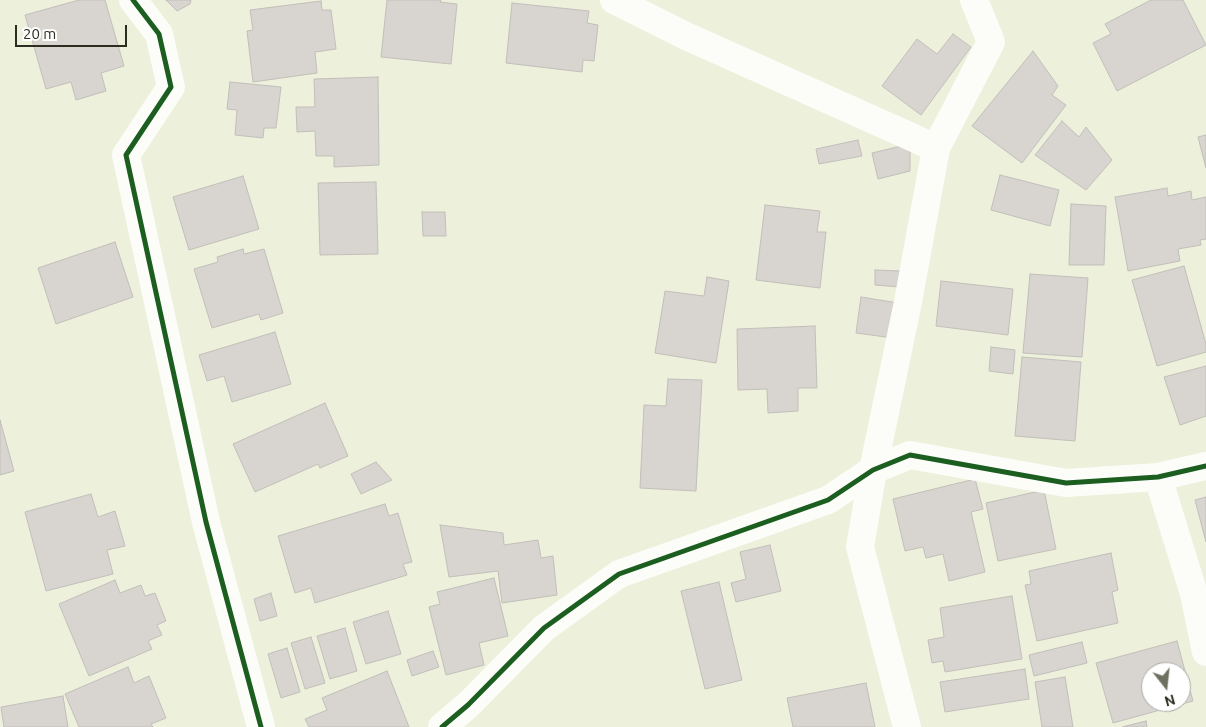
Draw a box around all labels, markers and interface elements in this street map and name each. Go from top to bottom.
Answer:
scale bar [18,15,130,47]
text: 20 m [23,25,56,42]
north arrow [1141,662,1191,712]
text: N [1163,691,1177,710]

